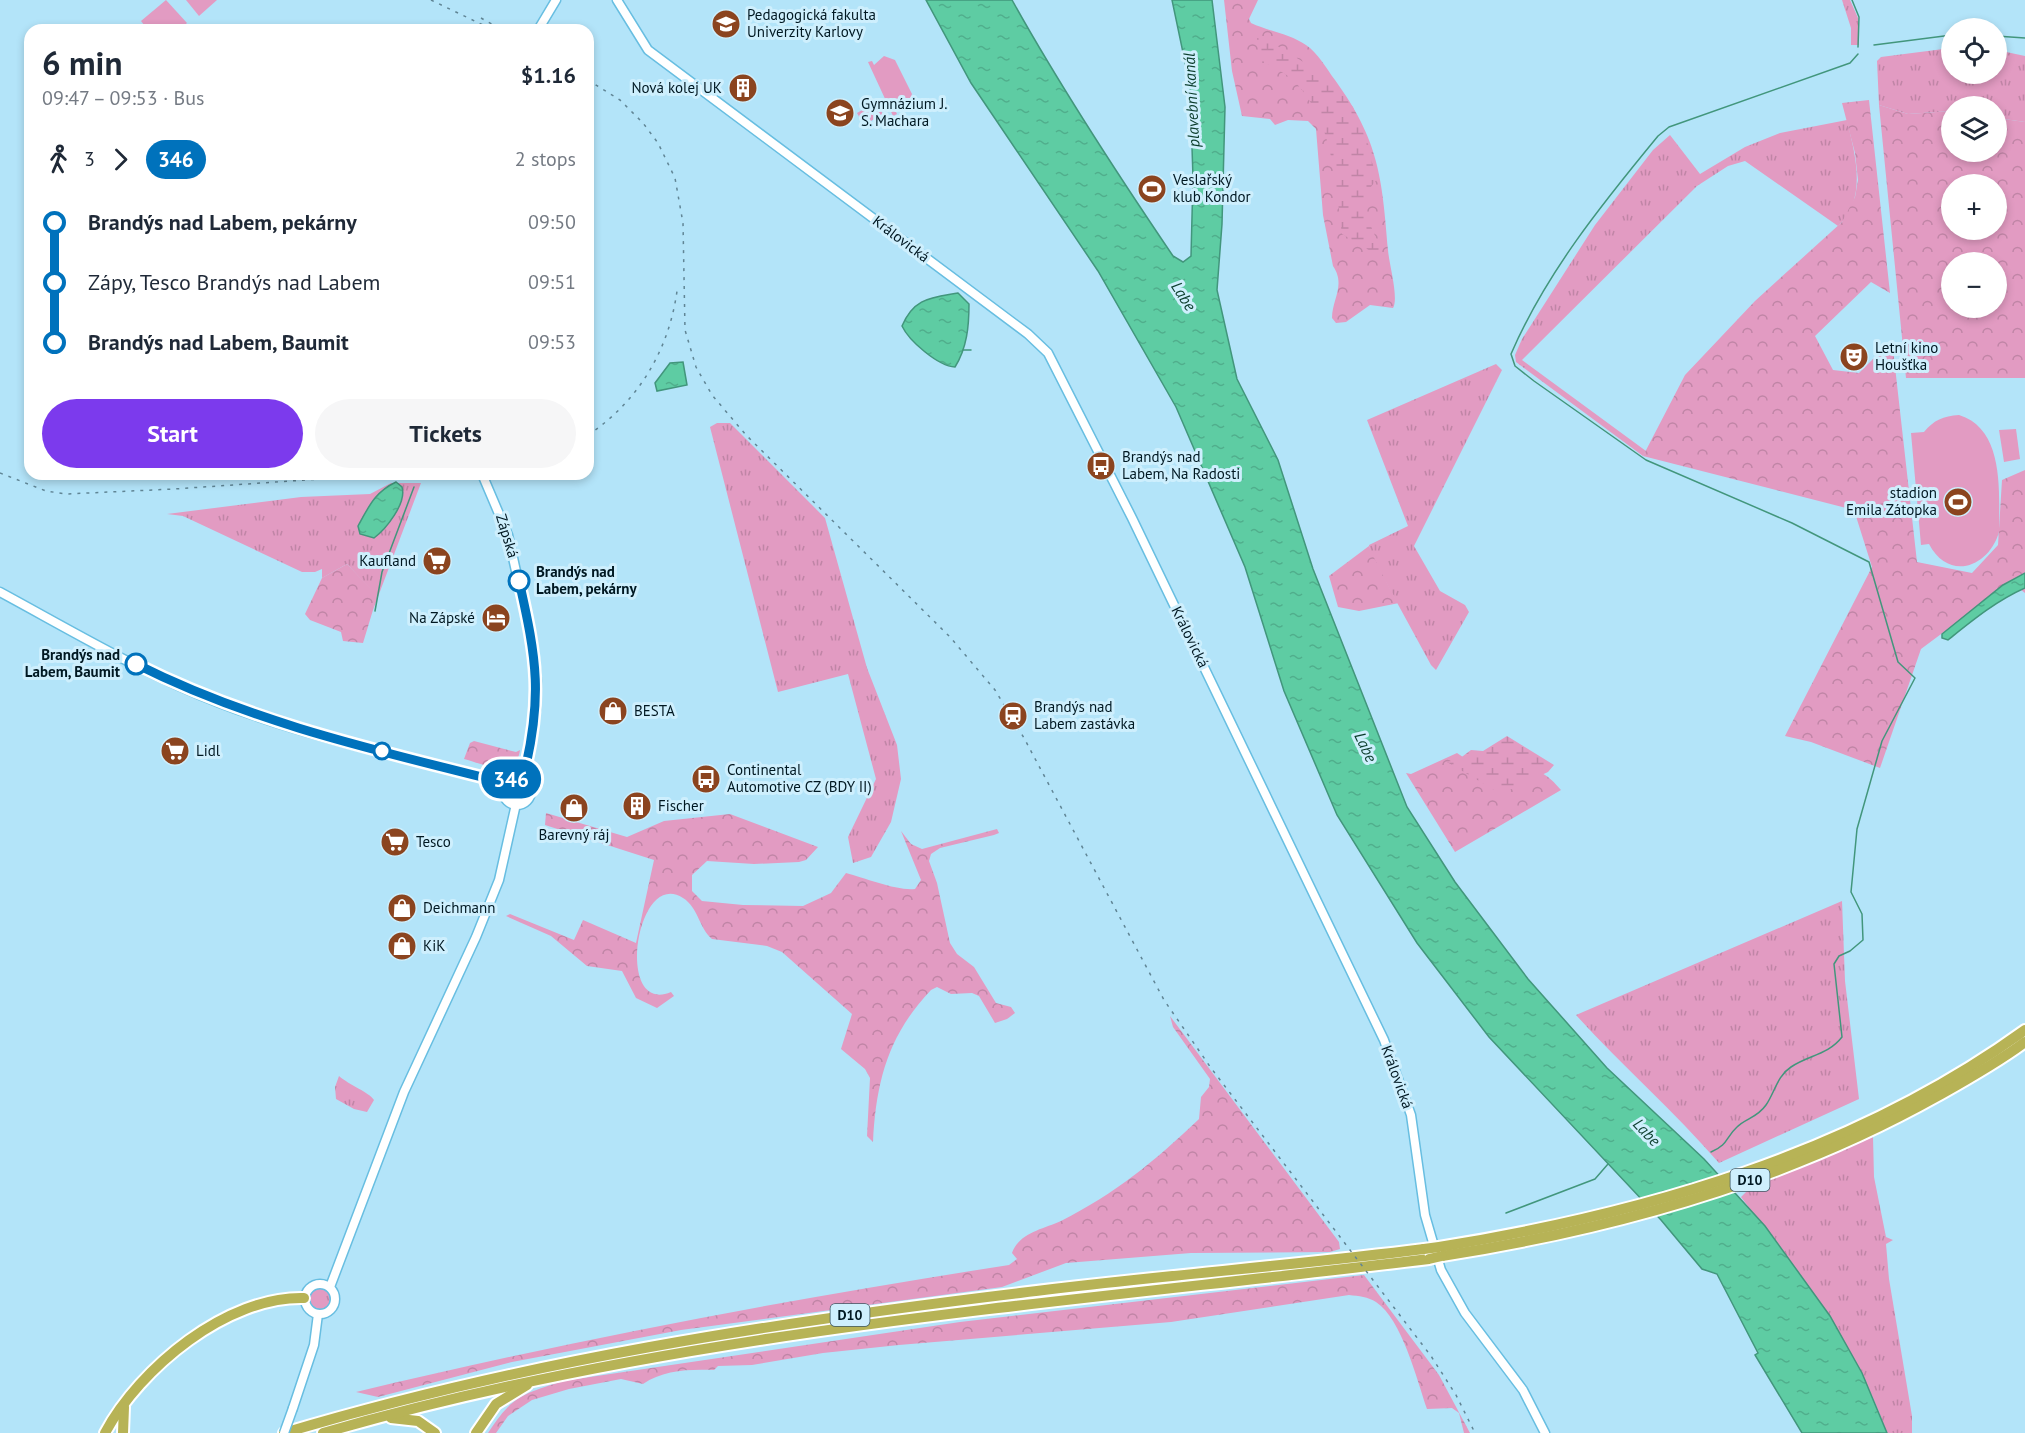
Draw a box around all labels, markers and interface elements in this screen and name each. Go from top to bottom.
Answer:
place label: Pedagogická fakulta Univerzity Karlovy [747,5,876,41]
school or university icon: Pedagogická fakulta Univerzity Karlovy [710,8,742,40]
map controls [1941,18,2007,318]
button: locate [1941,18,2007,84]
text: 6 min [42,41,123,84]
water label: plavební kanál [1179,52,1204,149]
text: $1.16 [521,61,576,89]
building icon: Nová kolej UK [727,72,759,104]
place label: Nová kolej UK [631,78,722,97]
text: 09:47 – 09:53 · Bus [42,85,204,111]
place label: Gymnázium J. S. Machara [861,94,948,130]
button: layers [1941,96,2007,162]
school or university icon: Gymnázium J. S. Machara [824,97,856,129]
icon: walk [42,143,75,176]
icon: forward [104,143,137,176]
text: 3 [84,146,95,172]
text: 346 [158,146,194,173]
text: 2 stops [515,146,576,172]
place label: Veslařský klub Kondor [1172,170,1251,206]
sports icon: Veslařský klub Kondor [1136,173,1168,205]
button: + [1941,174,2007,240]
text: Brandýs nad Labem, pekárny [88,208,357,236]
text: 09:50 [528,209,576,235]
street label: Královická [869,211,933,266]
button: − [1941,252,2007,318]
text: Zápy, Tesco Brandýs nad Labem [88,268,380,296]
text: 09:51 [528,269,576,295]
water label: Labe [1167,278,1201,315]
text: Brandýs nad Labem, Baumit [88,328,349,356]
text: 09:53 [528,329,576,355]
place label: Letní kino Houšťka [1875,338,1938,374]
theatre icon: Letní kino Houšťka [1838,341,1870,373]
button: Start [42,399,303,468]
button: Tickets [315,399,576,468]
place label: Brandýs nad Labem, Na Radosti [1122,447,1240,483]
bus stop icon: Brandýs nad Labem, Na Radosti [1085,450,1117,482]
place label: stadion Emila Zátopka [1846,483,1937,519]
sports icon: stadion Emila Zátopka [1942,486,1974,518]
street label: Zápská [492,512,523,560]
supermarket icon: Kaufland [421,545,453,577]
place label: Kaufland [359,551,416,570]
place label: Brandýs nad Labem, pekárny [536,562,637,598]
marker: Brandýs nad Labem, pekárny [508,570,530,592]
hotel icon: Na Zápské [480,602,512,634]
street label: Královická [1167,603,1213,671]
place label: Na Zápské [409,608,475,627]
place label: Brandýs nad Labem, Baumit [25,645,121,681]
marker: Brandýs nad Labem, Baumit [125,653,147,675]
shop icon: BESTA [597,695,629,727]
place label: Brandýs nad Labem zastávka [1034,697,1135,733]
station icon: Brandýs nad Labem zastávka [997,700,1029,732]
place label: BESTA [634,701,675,720]
water label: Labe [1350,729,1382,766]
supermarket icon: Lidl [159,735,191,767]
place label: Lidl [196,741,221,760]
unlabelled marker [373,742,391,760]
line badge: 346 [476,760,546,798]
place label: Continental Automotive CZ (BDY II) [727,760,872,796]
bus stop icon: Continental Automotive CZ (BDY II) [690,763,722,795]
text: 346 [493,766,529,793]
building icon: Fischer [621,790,653,822]
shop icon: Barevný ráj [558,792,590,824]
place label: Fischer [658,796,704,815]
place label: Barevný ráj [538,825,610,844]
supermarket icon: Tesco [379,826,411,858]
place label: Tesco [416,832,451,851]
shop icon: Deichmann [386,892,418,924]
place label: Deichmann [423,898,495,917]
shop icon: KiK [386,930,418,962]
place label: KiK [423,936,445,955]
street label: Královická [1377,1042,1418,1111]
water label: Labe [1629,1114,1665,1150]
road number: D10 [1730,1169,1770,1191]
road number: D10 [830,1304,870,1326]

